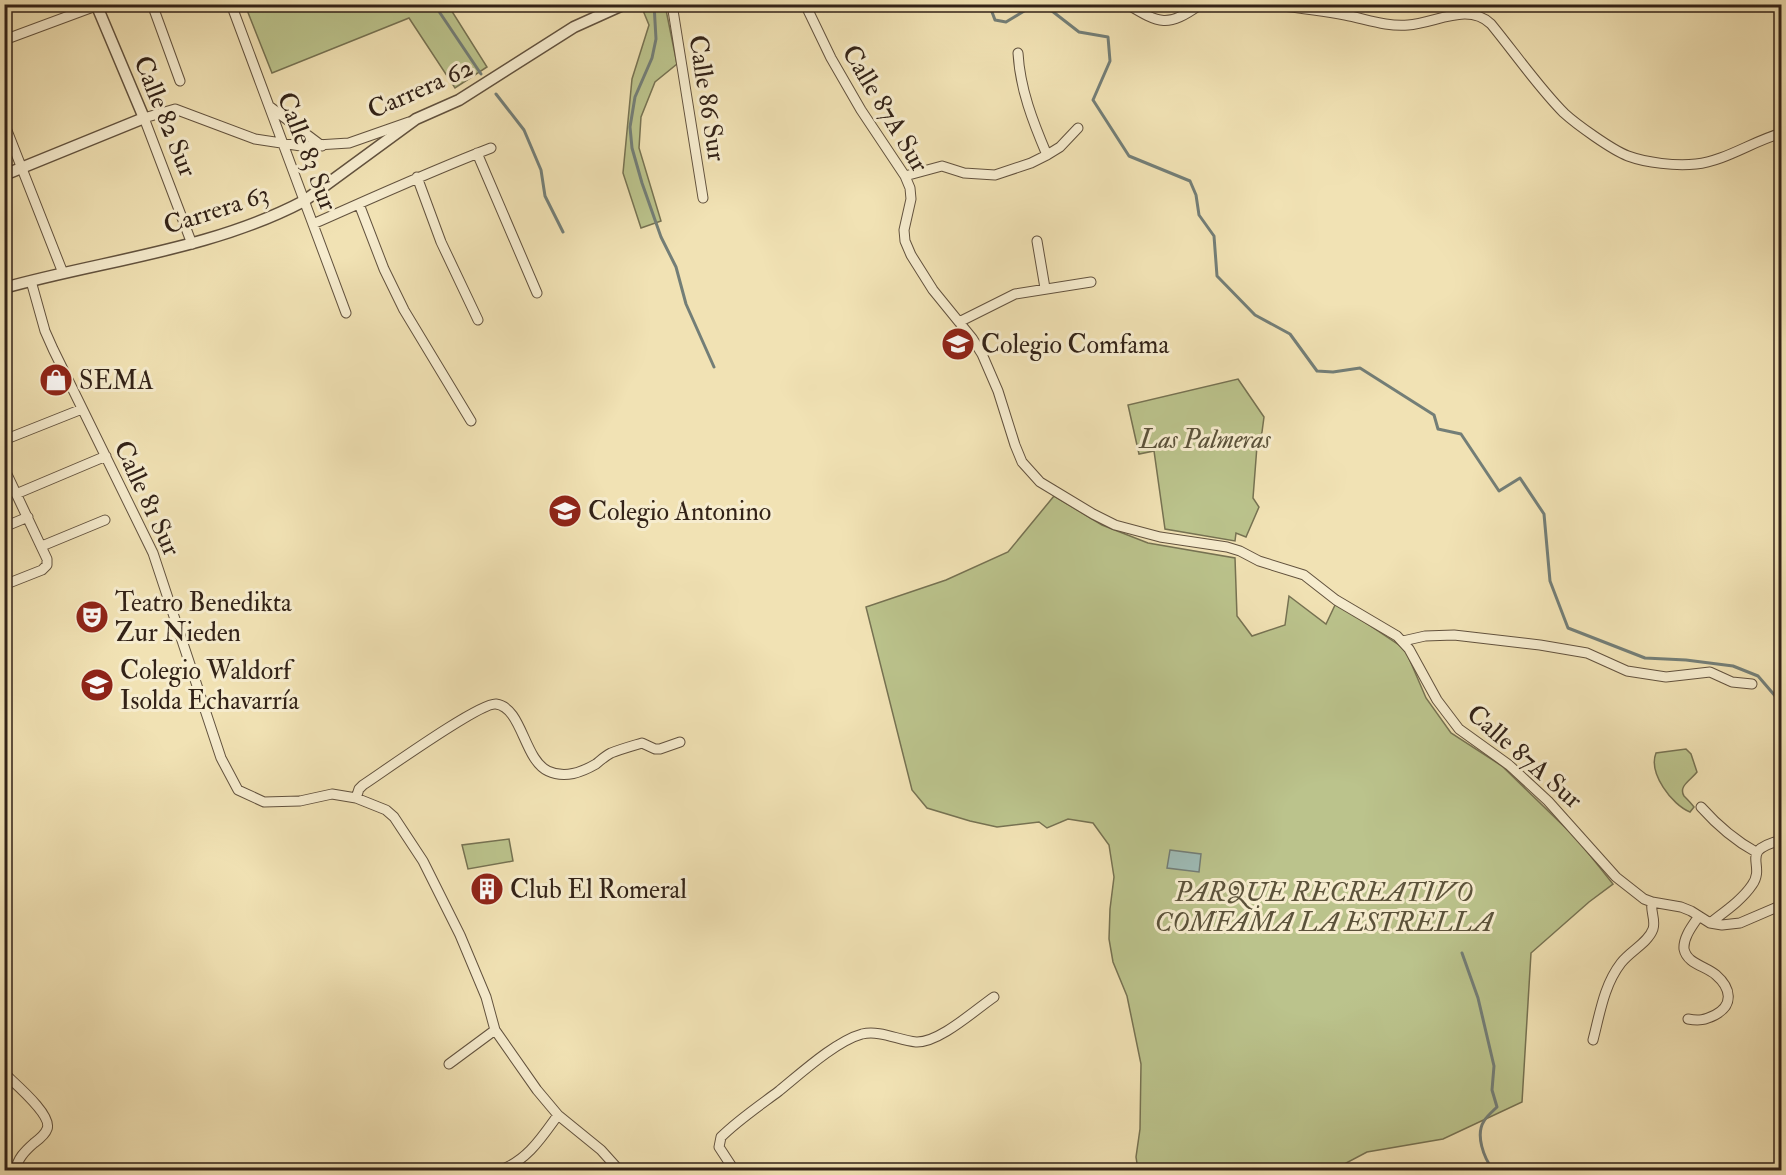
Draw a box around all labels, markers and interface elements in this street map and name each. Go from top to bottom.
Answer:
street label: Calle 86 Sur [681,33,733,164]
street label: Calle 87A Sur [835,39,936,178]
street label: Calle 82 Sur [126,51,204,182]
street label: Carrera 62 [363,52,478,126]
street label: Calle 83 Sur [270,88,344,215]
street label: Carrera 63 [160,178,273,242]
school or university icon: Colegio Comfama [940,326,976,362]
place label: Colegio Comfama [981,329,1169,361]
shop icon: SEMA [38,362,74,398]
place label: SEMA [79,365,154,397]
park label: Las Palmeras [1138,424,1272,456]
street label: Calle 81 Sur [106,436,188,561]
school or university icon: Colegio Antonino [547,493,583,529]
place label: Colegio Antonino [588,496,771,528]
place label: Teatro Benedikta Zur Nieden [115,587,292,649]
theatre icon: Teatro Benedikta Zur Nieden [74,599,110,635]
place label: Colegio Waldorf Isolda Echavarría [120,655,300,717]
school or university icon: Colegio Waldorf Isolda Echavarría [79,667,115,703]
street label: Calle 87A Sur [1460,698,1589,816]
building icon: Club El Romeral [469,871,505,907]
place label: Club El Romeral [510,874,687,906]
park label: PARQUE RECREATIVO COMFAMA LA ESTRELLA [1155,877,1494,939]

